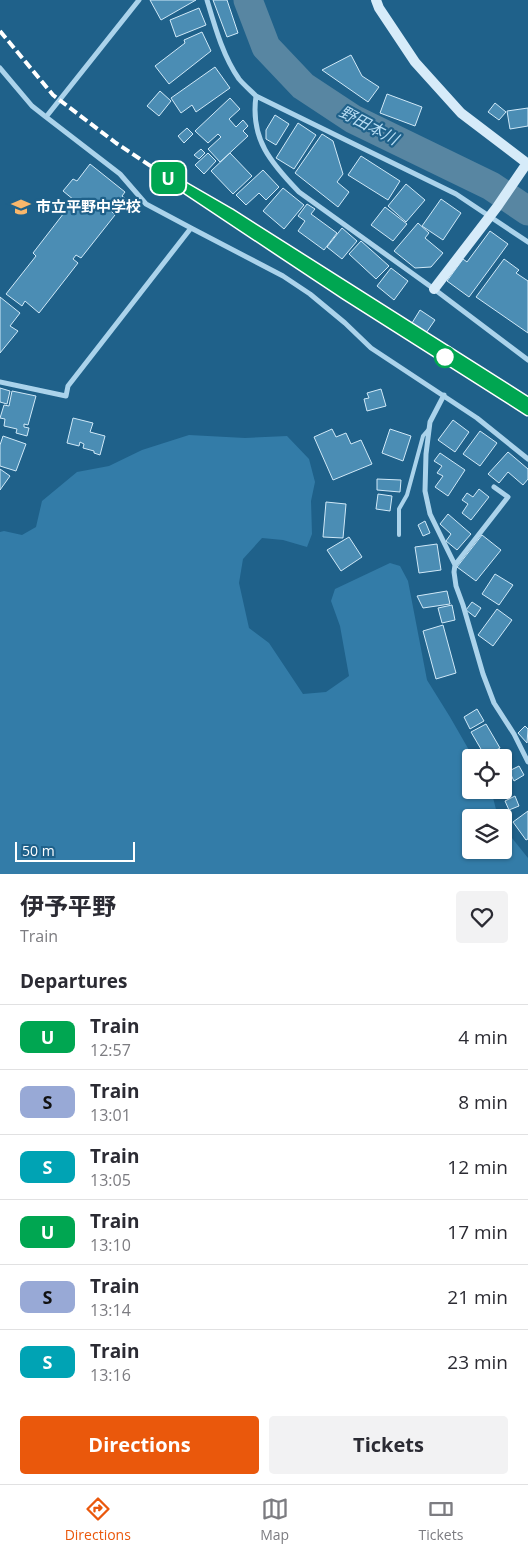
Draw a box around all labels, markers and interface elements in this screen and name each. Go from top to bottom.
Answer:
water label: 野田本川 [336,100,404,151]
line badge: U [152,162,184,194]
text: U [161,166,175,190]
school or university icon: 市立平野中学校 [10,196,32,218]
place label: 市立平野中学校 [36,196,141,216]
unlabelled marker [434,346,456,368]
map controls [462,749,512,859]
button: locate [462,749,512,799]
button: layers [462,809,512,859]
scale bar [15,839,135,862]
text: 50 m [22,841,55,860]
text: 伊予平野 [20,889,116,922]
button: heart [456,891,508,943]
text: Train [20,925,58,947]
text: Departures [20,968,127,994]
text: Train [90,1013,139,1039]
text: 4 min [458,1024,508,1050]
text: U [41,1025,54,1049]
text: 12:57 [90,1039,131,1061]
text: Train [90,1078,139,1104]
text: 8 min [458,1089,508,1115]
text: S [43,1090,52,1114]
text: 13:01 [90,1104,131,1126]
text: Train [90,1143,139,1169]
text: 12 min [447,1154,508,1180]
text: S [43,1155,52,1179]
text: 13:05 [90,1169,131,1191]
text: Train [90,1208,139,1234]
text: 17 min [447,1219,508,1245]
text: U [41,1220,54,1244]
text: 13:10 [90,1234,131,1256]
text: Train [90,1273,139,1299]
text: 21 min [447,1284,508,1310]
text: S [43,1285,52,1309]
text: 13:14 [90,1299,131,1321]
text: Train [90,1338,139,1364]
text: 23 min [447,1349,508,1375]
text: S [43,1350,52,1374]
text: 13:16 [90,1364,131,1386]
button: Directions [20,1416,259,1474]
button: Tickets [269,1416,508,1474]
tab: Directions [65,1495,131,1544]
tab: Map [260,1495,289,1544]
tab: Tickets [418,1495,463,1544]

